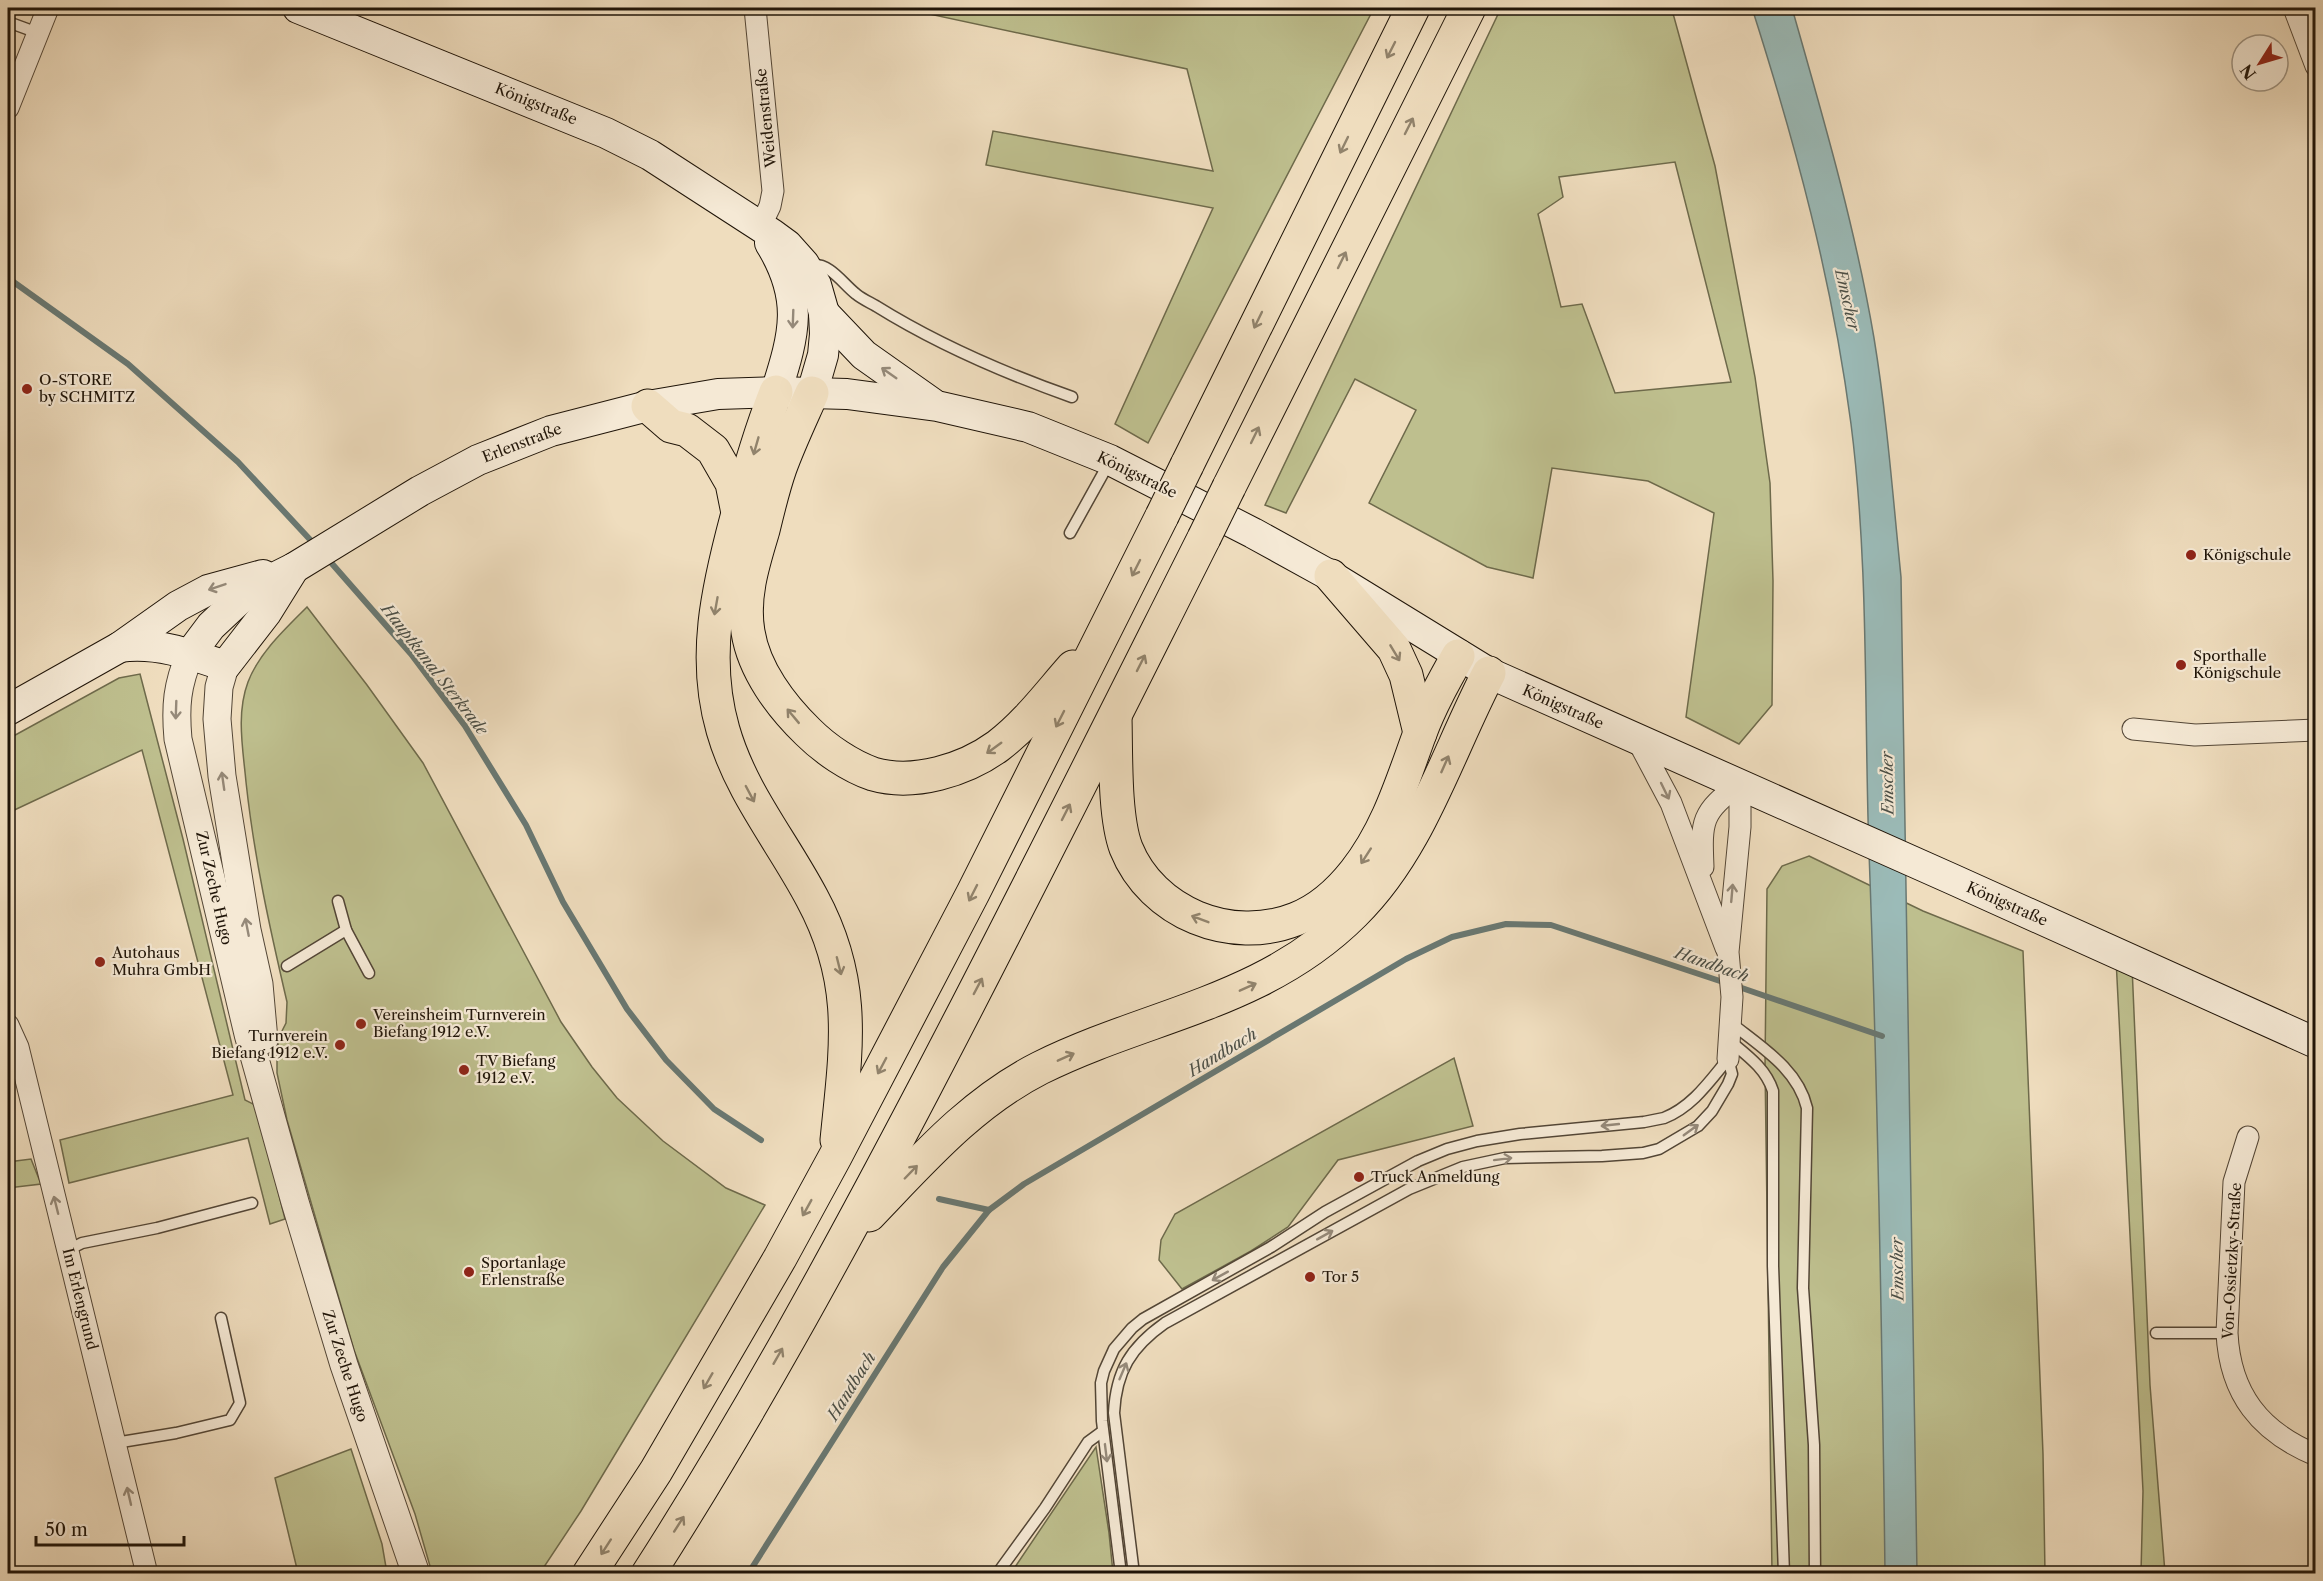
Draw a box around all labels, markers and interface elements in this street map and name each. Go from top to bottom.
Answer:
north arrow [2230,33,2290,93]
one-way arrow [1385,41,1397,59]
text: N [2236,60,2260,84]
street label: Weidenstraße [751,67,780,170]
street label: Königstraße [492,78,580,129]
one-way arrow [1404,118,1415,136]
one-way arrow [1338,136,1349,154]
one-way arrow [1337,252,1348,270]
water label: Emscher [1831,265,1865,334]
one-way arrow [787,309,798,329]
one-way arrow [1252,311,1263,329]
one-way arrow [882,367,898,379]
place label: O-STORE by SCHMITZ [39,370,135,406]
marker: O-STORE by SCHMITZ [20,382,34,396]
street label: Erlenstraße [479,419,564,466]
one-way arrow [1250,426,1262,444]
one-way arrow [750,437,761,456]
street label: Königstraße [1094,447,1180,502]
place label: Königschule [2203,545,2291,564]
marker: Königschule [2184,548,2198,562]
one-way arrow [1129,559,1141,577]
one-way arrow [208,583,227,594]
one-way arrow [710,596,721,615]
water label: Hauptkanal Sterkrade [376,598,493,740]
one-way arrow [1389,644,1401,661]
place label: Sporthalle Königschule [2193,646,2281,682]
one-way arrow [1135,655,1147,673]
marker: Sporthalle Königschule [2174,658,2188,672]
street label: Königstraße [1520,680,1607,733]
one-way arrow [171,700,182,720]
one-way arrow [786,709,800,724]
one-way arrow [1054,709,1065,727]
one-way arrow [986,742,1002,754]
water label: Emscher [1876,750,1898,817]
one-way arrow [1440,755,1451,773]
one-way arrow [217,771,228,791]
one-way arrow [1660,781,1672,799]
one-way arrow [744,785,756,802]
one-way arrow [1061,803,1073,821]
street label: Zur Zeche Hugo [192,829,237,947]
one-way arrow [1360,847,1372,863]
street label: Königstraße [1964,877,2051,930]
one-way arrow [967,884,979,901]
one-way arrow [1727,884,1738,904]
one-way arrow [1191,913,1209,924]
one-way arrow [241,918,252,938]
water label: Handbach [1671,941,1752,986]
place label: Autohaus Muhra GmbH [111,943,211,979]
marker: Autohaus Muhra GmbH [93,955,107,969]
one-way arrow [833,957,845,976]
one-way arrow [972,978,984,995]
one-way arrow [1238,981,1256,992]
place label: Vereinsheim Turnverein Biefang 1912 e.V. [372,1005,546,1041]
marker: Vereinsheim Turnverein Biefang 1912 e.V. [354,1017,368,1031]
water label: Handbach [1182,1024,1260,1081]
place label: Turnverein Biefang 1912 e.V. [211,1026,329,1062]
marker: Turnverein Biefang 1912 e.V. [333,1038,347,1052]
one-way arrow [1056,1050,1074,1062]
place label: TV Biefang 1912 e.V. [476,1051,556,1087]
one-way arrow [876,1057,888,1075]
marker: TV Biefang 1912 e.V. [457,1063,471,1077]
one-way arrow [1601,1120,1621,1131]
one-way arrow [1683,1124,1699,1136]
one-way arrow [1492,1153,1512,1164]
one-way arrow [904,1165,918,1180]
place label: Truck Anmeldung [1371,1167,1500,1186]
marker: Truck Anmeldung [1352,1170,1366,1184]
street label: Von-Ossietzky-Straße [2218,1182,2245,1341]
one-way arrow [50,1196,62,1215]
one-way arrow [801,1198,812,1216]
one-way arrow [1316,1229,1333,1241]
water label: Emscher [1886,1236,1908,1303]
street label: Im Erlengrund [59,1246,102,1352]
place label: Sportanlage Erlenstraße [481,1253,566,1289]
marker: Sportanlage Erlenstraße [462,1265,476,1279]
place label: Tor 5 [1322,1267,1359,1286]
one-way arrow [1212,1270,1229,1282]
marker: Tor 5 [1303,1270,1317,1284]
street label: Zur Zeche Hugo [318,1308,372,1424]
one-way arrow [773,1348,785,1365]
water label: Handbach [821,1348,880,1426]
one-way arrow [1118,1362,1129,1380]
one-way arrow [702,1372,714,1389]
one-way arrow [1101,1443,1112,1463]
one-way arrow [122,1487,134,1506]
scale bar [36,1509,184,1547]
one-way arrow [673,1516,686,1533]
text: 50 m [45,1519,88,1541]
one-way arrow [600,1539,612,1555]

